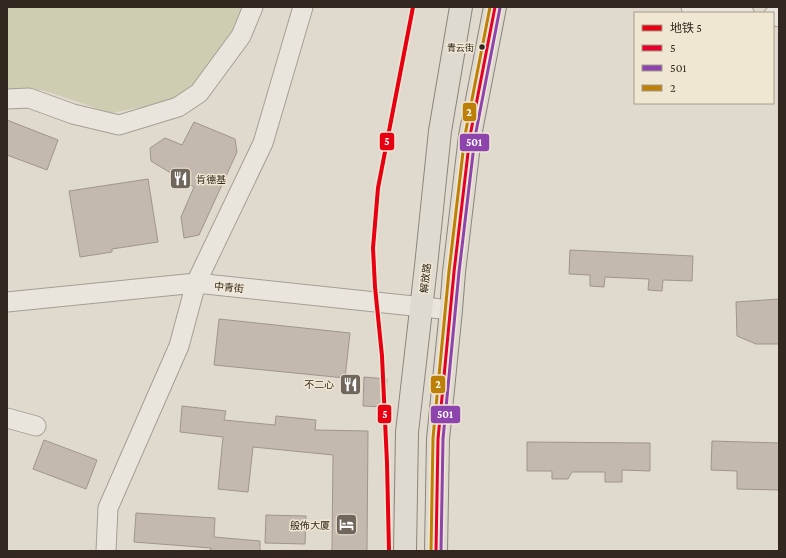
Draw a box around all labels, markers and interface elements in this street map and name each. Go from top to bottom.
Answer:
legend [634,12,774,104]
text: 地铁 5 [670,21,702,35]
text: 5 [670,41,676,55]
marker: 青云街 [477,42,487,52]
place label: 青云街 [447,43,474,53]
text: 501 [670,61,686,75]
text: 2 [670,81,676,95]
line badge: 2 [462,102,477,122]
text: 2 [466,106,472,118]
line badge: 5 [379,132,395,151]
line badge: 501 [459,133,490,152]
text: 5 [384,135,390,147]
text: 501 [466,136,482,148]
restaurant icon: 肯德基 [168,166,194,192]
place label: 肯德基 [196,174,226,185]
street label: 解放路 [418,263,433,294]
street label: 中青街 [213,280,244,295]
restaurant icon: 不二心 [337,371,363,397]
line badge: 2 [430,375,446,394]
text: 2 [435,378,441,390]
place label: 不二心 [304,379,334,390]
line badge: 5 [377,404,392,424]
line badge: 501 [430,405,461,424]
text: 5 [382,408,388,420]
text: 501 [437,408,453,420]
hotel icon: 般佈大厦 [333,512,359,538]
place label: 般佈大厦 [290,520,330,531]

